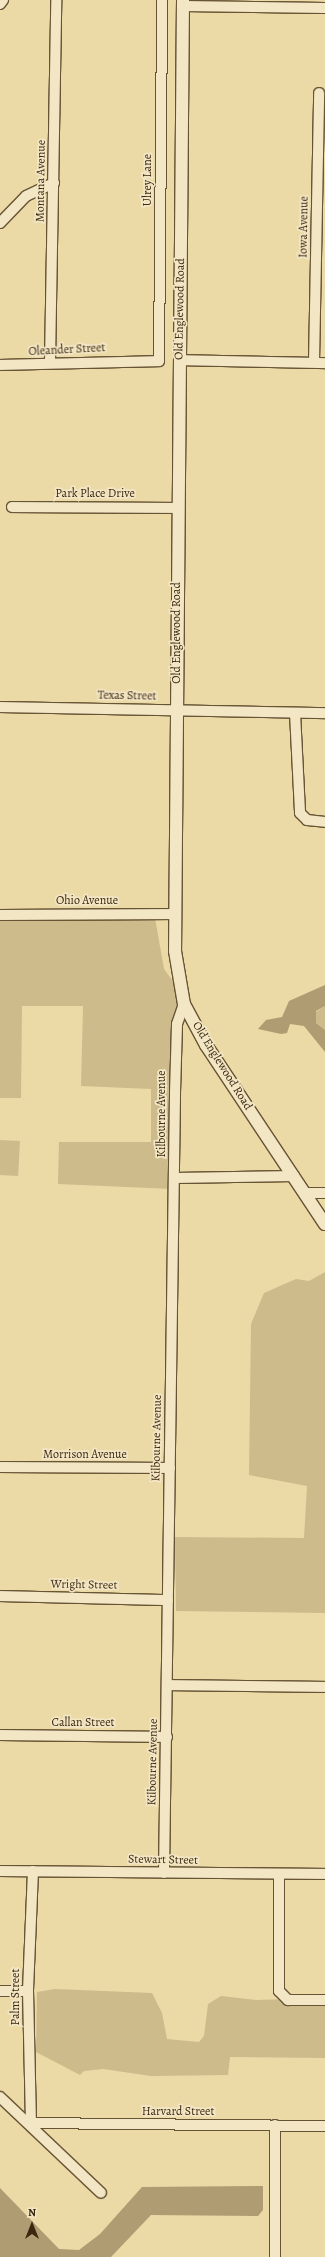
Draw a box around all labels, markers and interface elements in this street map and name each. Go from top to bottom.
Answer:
street label: Montana Avenue [33,140,49,222]
street label: Ulrey Lane [141,154,155,206]
street label: Iowa Avenue [296,196,312,258]
street label: Old Englewood Road [172,258,188,360]
street label: Oleander Street [28,341,106,359]
street label: Park Place Drive [55,487,135,501]
street label: Old Englewood Road [170,582,184,684]
street label: Texas Street [98,688,156,704]
street label: Ohio Avenue [56,894,118,908]
street label: Old Englewood Road [189,1019,255,1113]
street label: Kilbourne Avenue [155,1070,169,1158]
street label: Kilbourne Avenue [149,1394,165,1482]
street label: Morrison Avenue [43,1448,127,1462]
street label: Wright Street [50,1577,118,1593]
street label: Callan Street [51,1716,115,1730]
street label: Kilbourne Avenue [145,1718,161,1806]
street label: Stewart Street [128,1852,198,1868]
street label: Palm Street [9,1969,23,2025]
street label: Harvard Street [142,2105,214,2119]
north arrow [12,2205,52,2245]
text: N [28,2205,36,2220]

